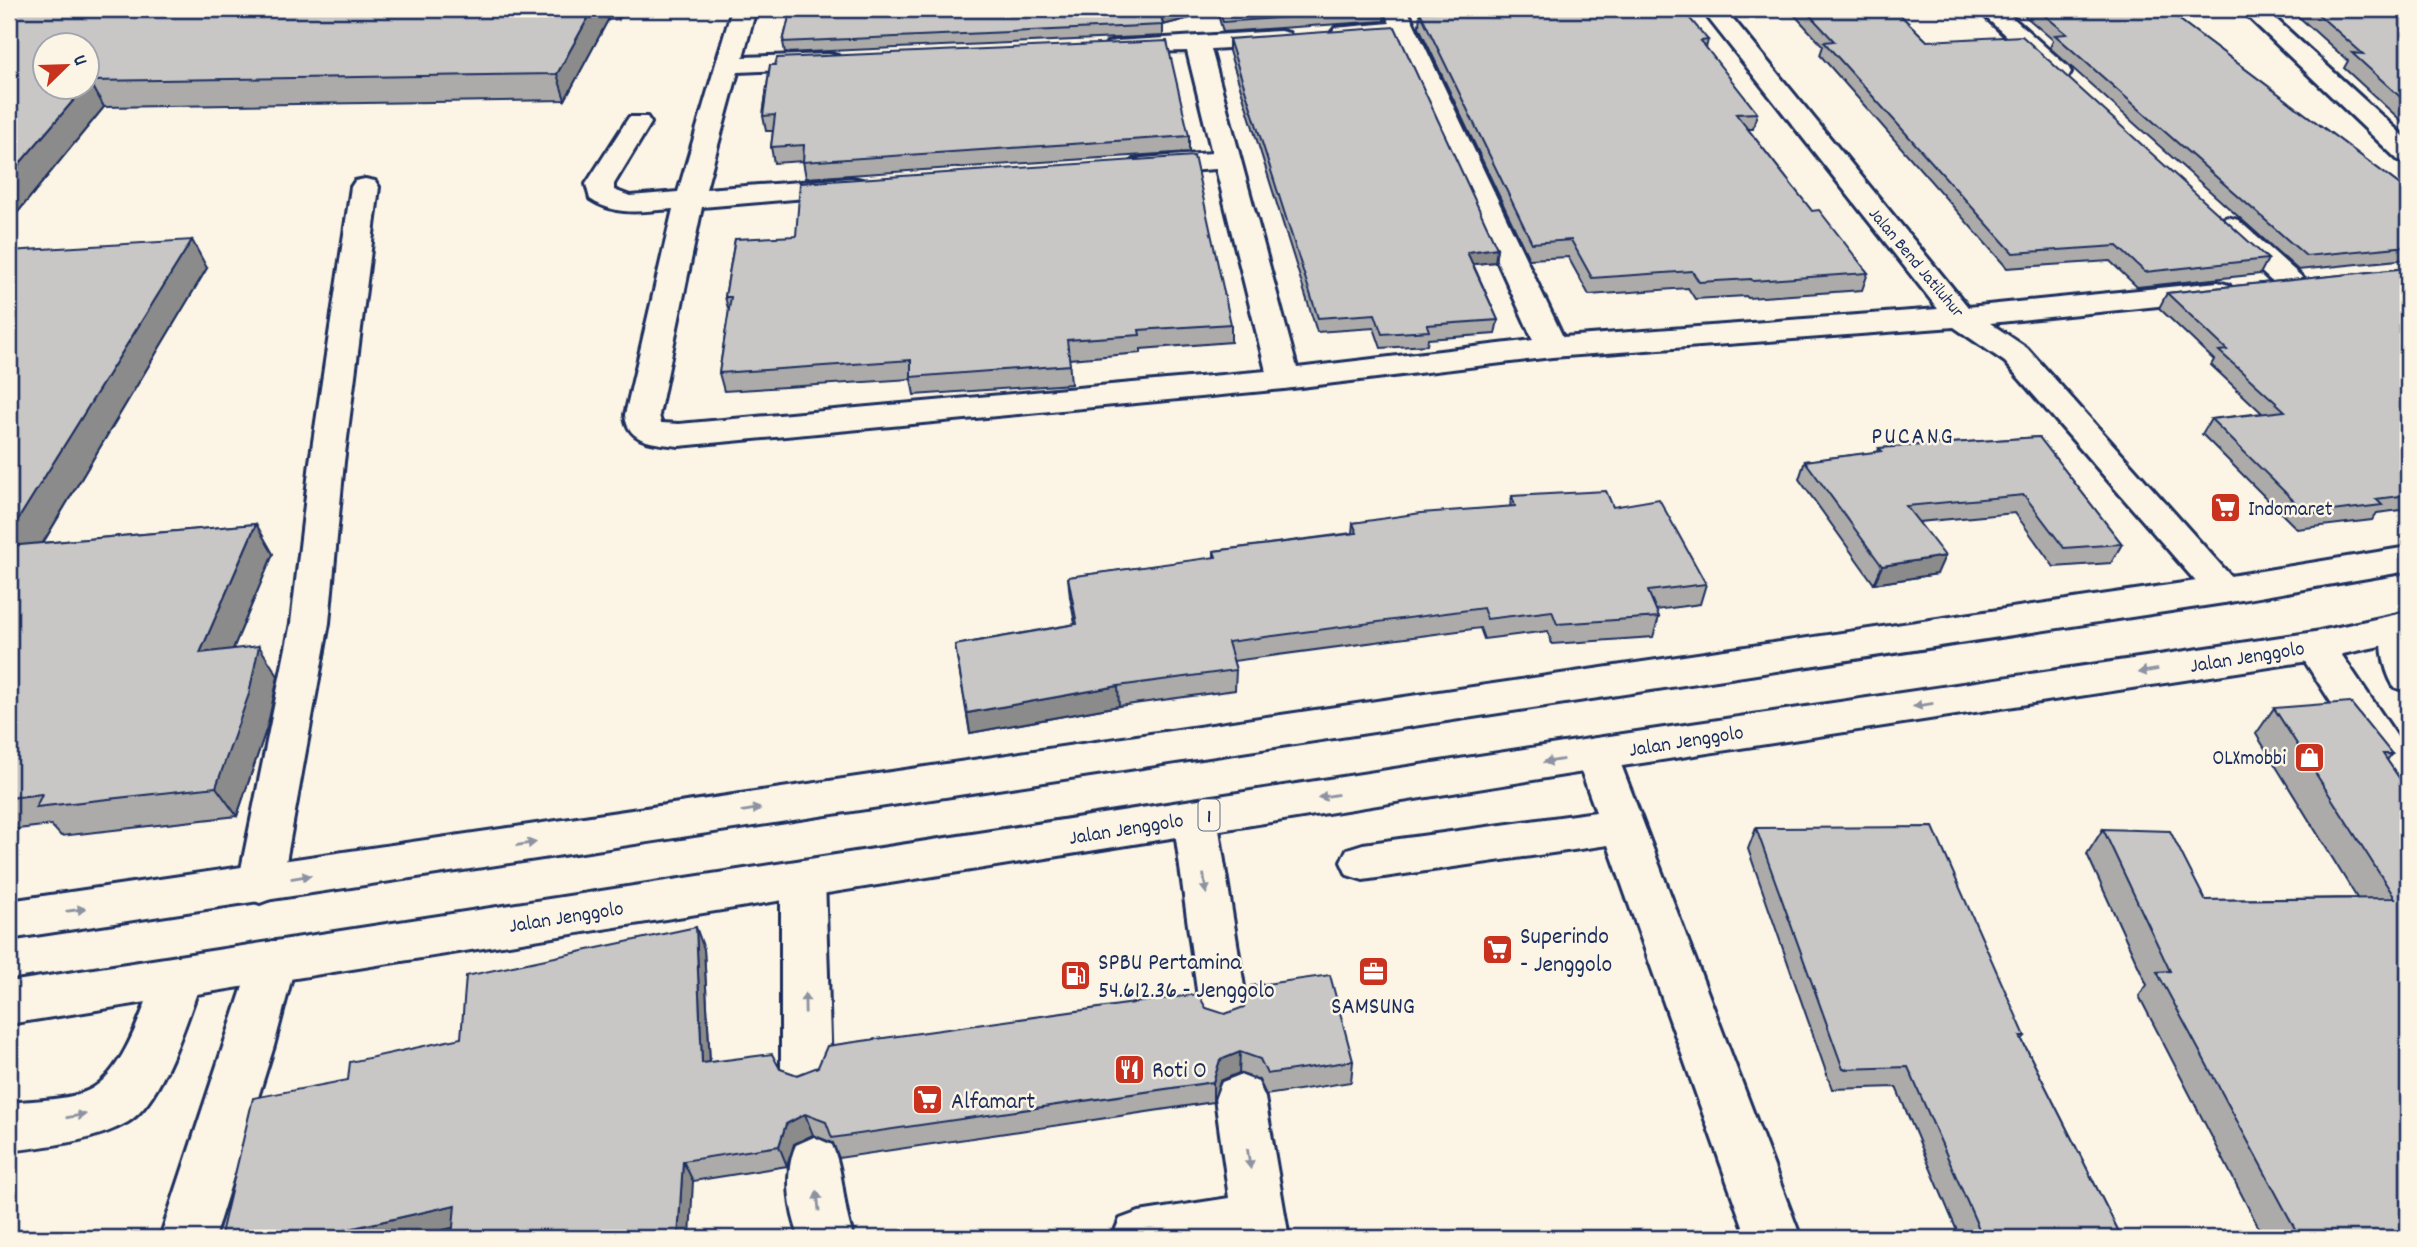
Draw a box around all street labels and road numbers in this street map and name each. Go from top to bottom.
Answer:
street label: Jalan Bend Jatiluhur [1861,203,1969,324]
street label: Jalan Jenggolo [2188,635,2307,683]
street label: Jalan Jenggolo [1627,719,1746,767]
road number: 1 [1198,800,1220,830]
street label: Jalan Jenggolo [1067,807,1186,855]
street label: Jalan Jenggolo [507,895,626,943]

